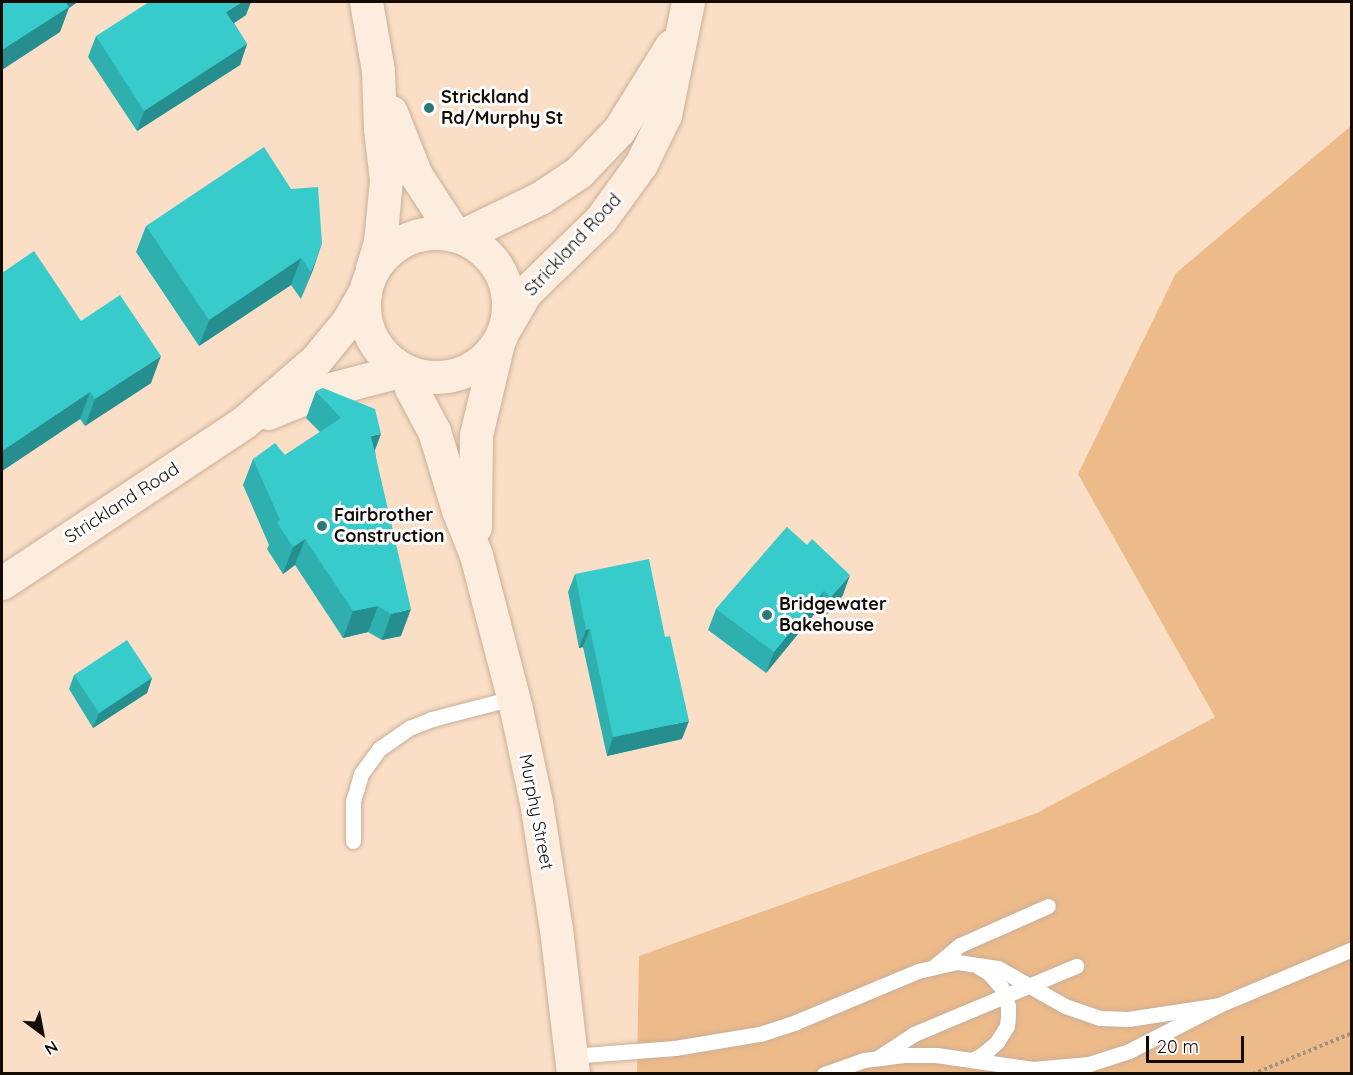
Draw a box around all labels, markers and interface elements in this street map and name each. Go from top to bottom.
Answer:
place label: Strickland Rd/Murphy St [441,87,563,130]
marker: Strickland Rd/Murphy St [422,101,436,115]
street label: Strickland Road [520,189,626,301]
street label: Strickland Road [61,458,183,548]
place label: Fairbrother Construction [334,505,445,548]
marker: Fairbrother Construction [315,519,329,533]
place label: Bridgewater Bakehouse [779,594,887,636]
marker: Bridgewater Bakehouse [760,608,774,622]
street label: Murphy Street [514,752,558,872]
north arrow [12,1003,72,1063]
scale bar [1149,1024,1246,1062]
text: 20 m [1157,1035,1199,1058]
text: N [41,1037,62,1060]

